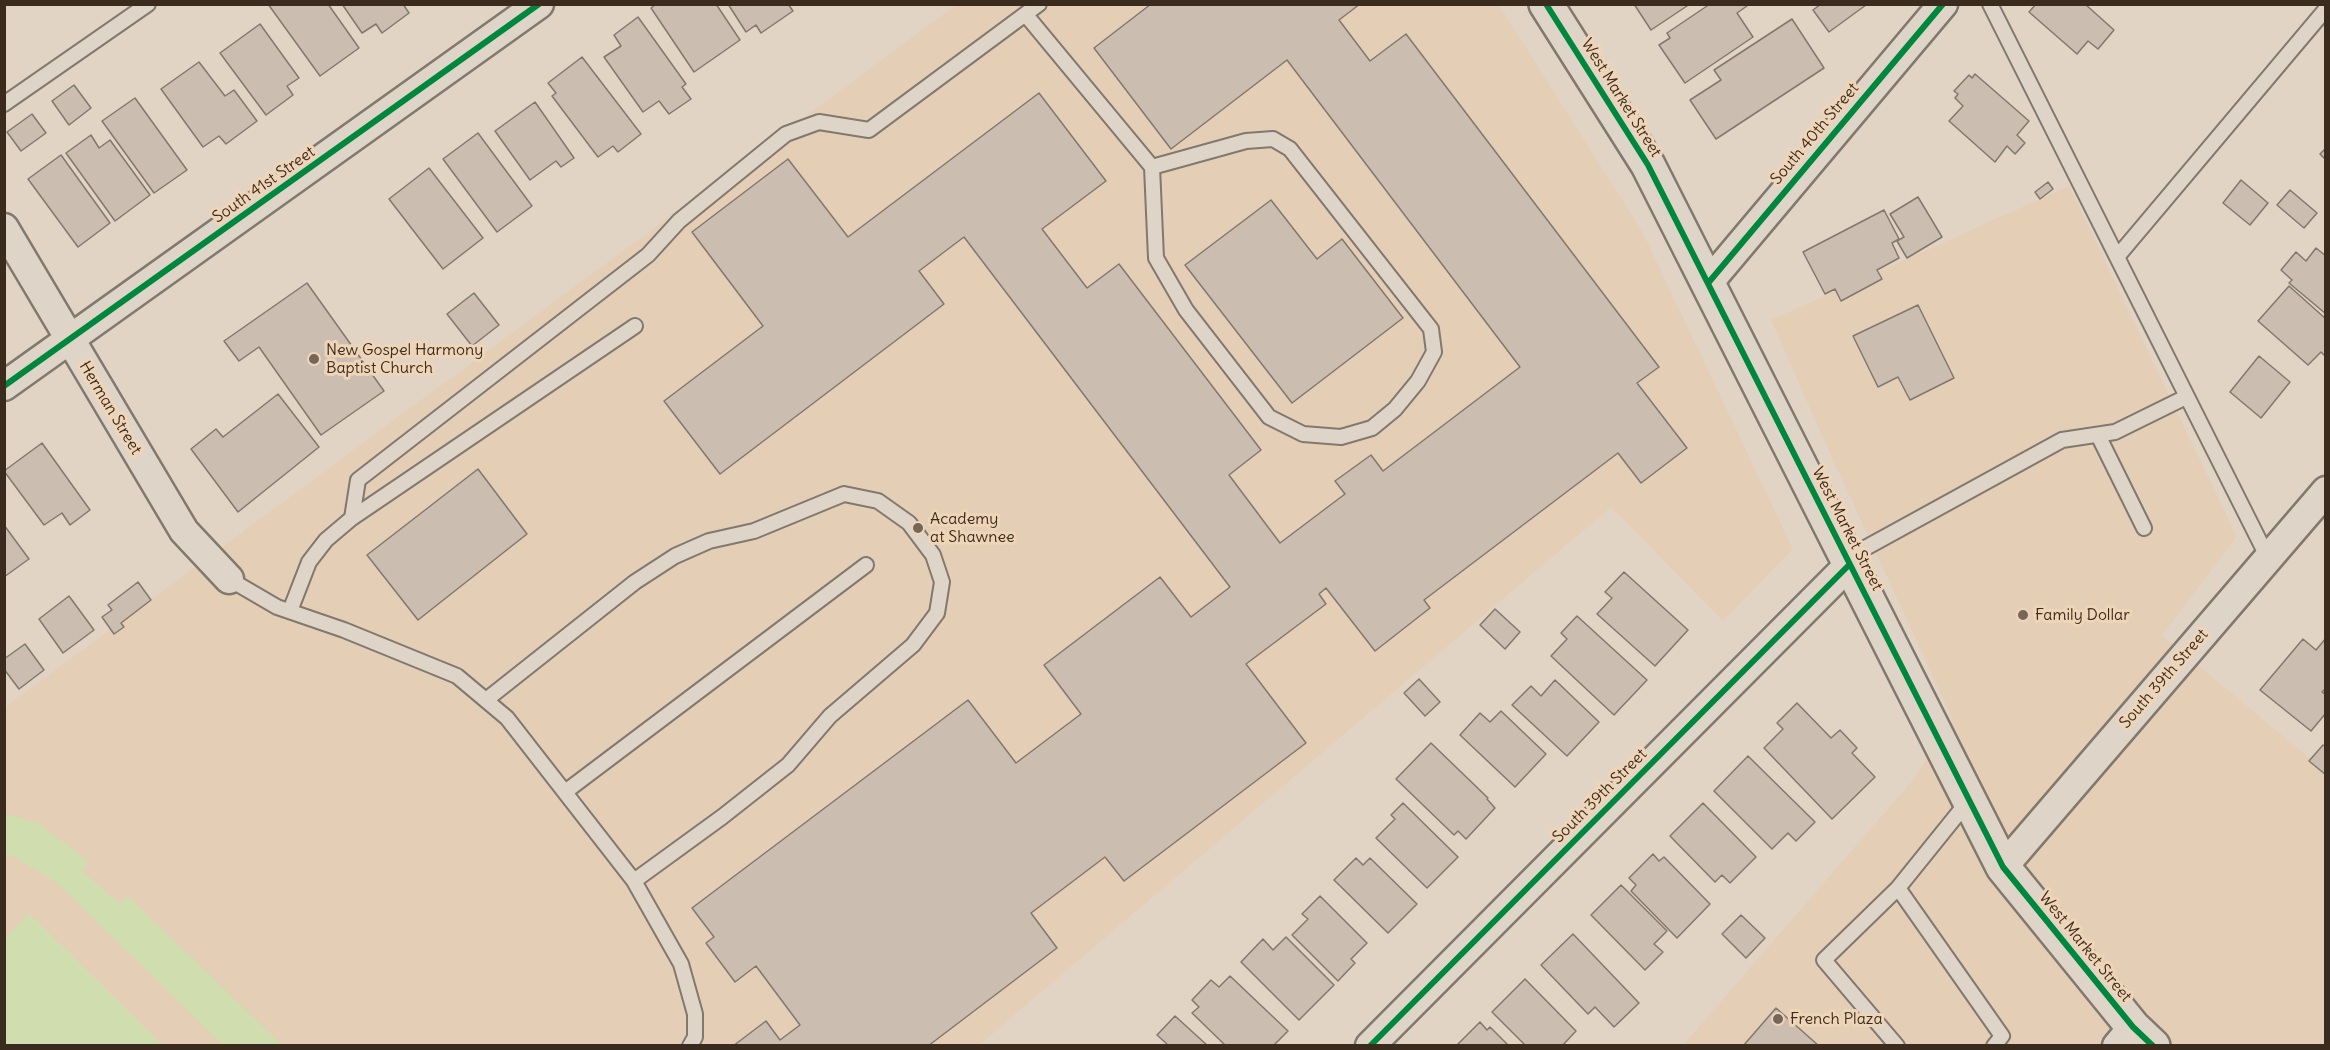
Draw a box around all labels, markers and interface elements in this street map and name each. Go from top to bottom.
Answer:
street label: West Market Street [1577,35,1665,161]
street label: South 40th Street [1767,79,1863,189]
street label: South 41st Street [209,143,319,227]
place label: New Gospel Harmony Baptist Church [326,340,483,378]
marker: New Gospel Harmony Baptist Church [307,352,321,366]
street label: Herman Street [75,358,145,458]
street label: West Market Street [1808,464,1886,594]
place label: Academy at Shawnee [930,509,1015,547]
marker: Academy at Shawnee [911,521,925,535]
place label: Family Dollar [2035,605,2130,625]
marker: Family Dollar [2016,608,2030,622]
street label: South 39th Street [2116,625,2212,733]
street label: South 39th Street [1549,745,1651,847]
street label: West Market Street [2035,888,2135,1006]
place label: French Plaza [1790,1009,1883,1029]
marker: French Plaza [1771,1012,1785,1026]

